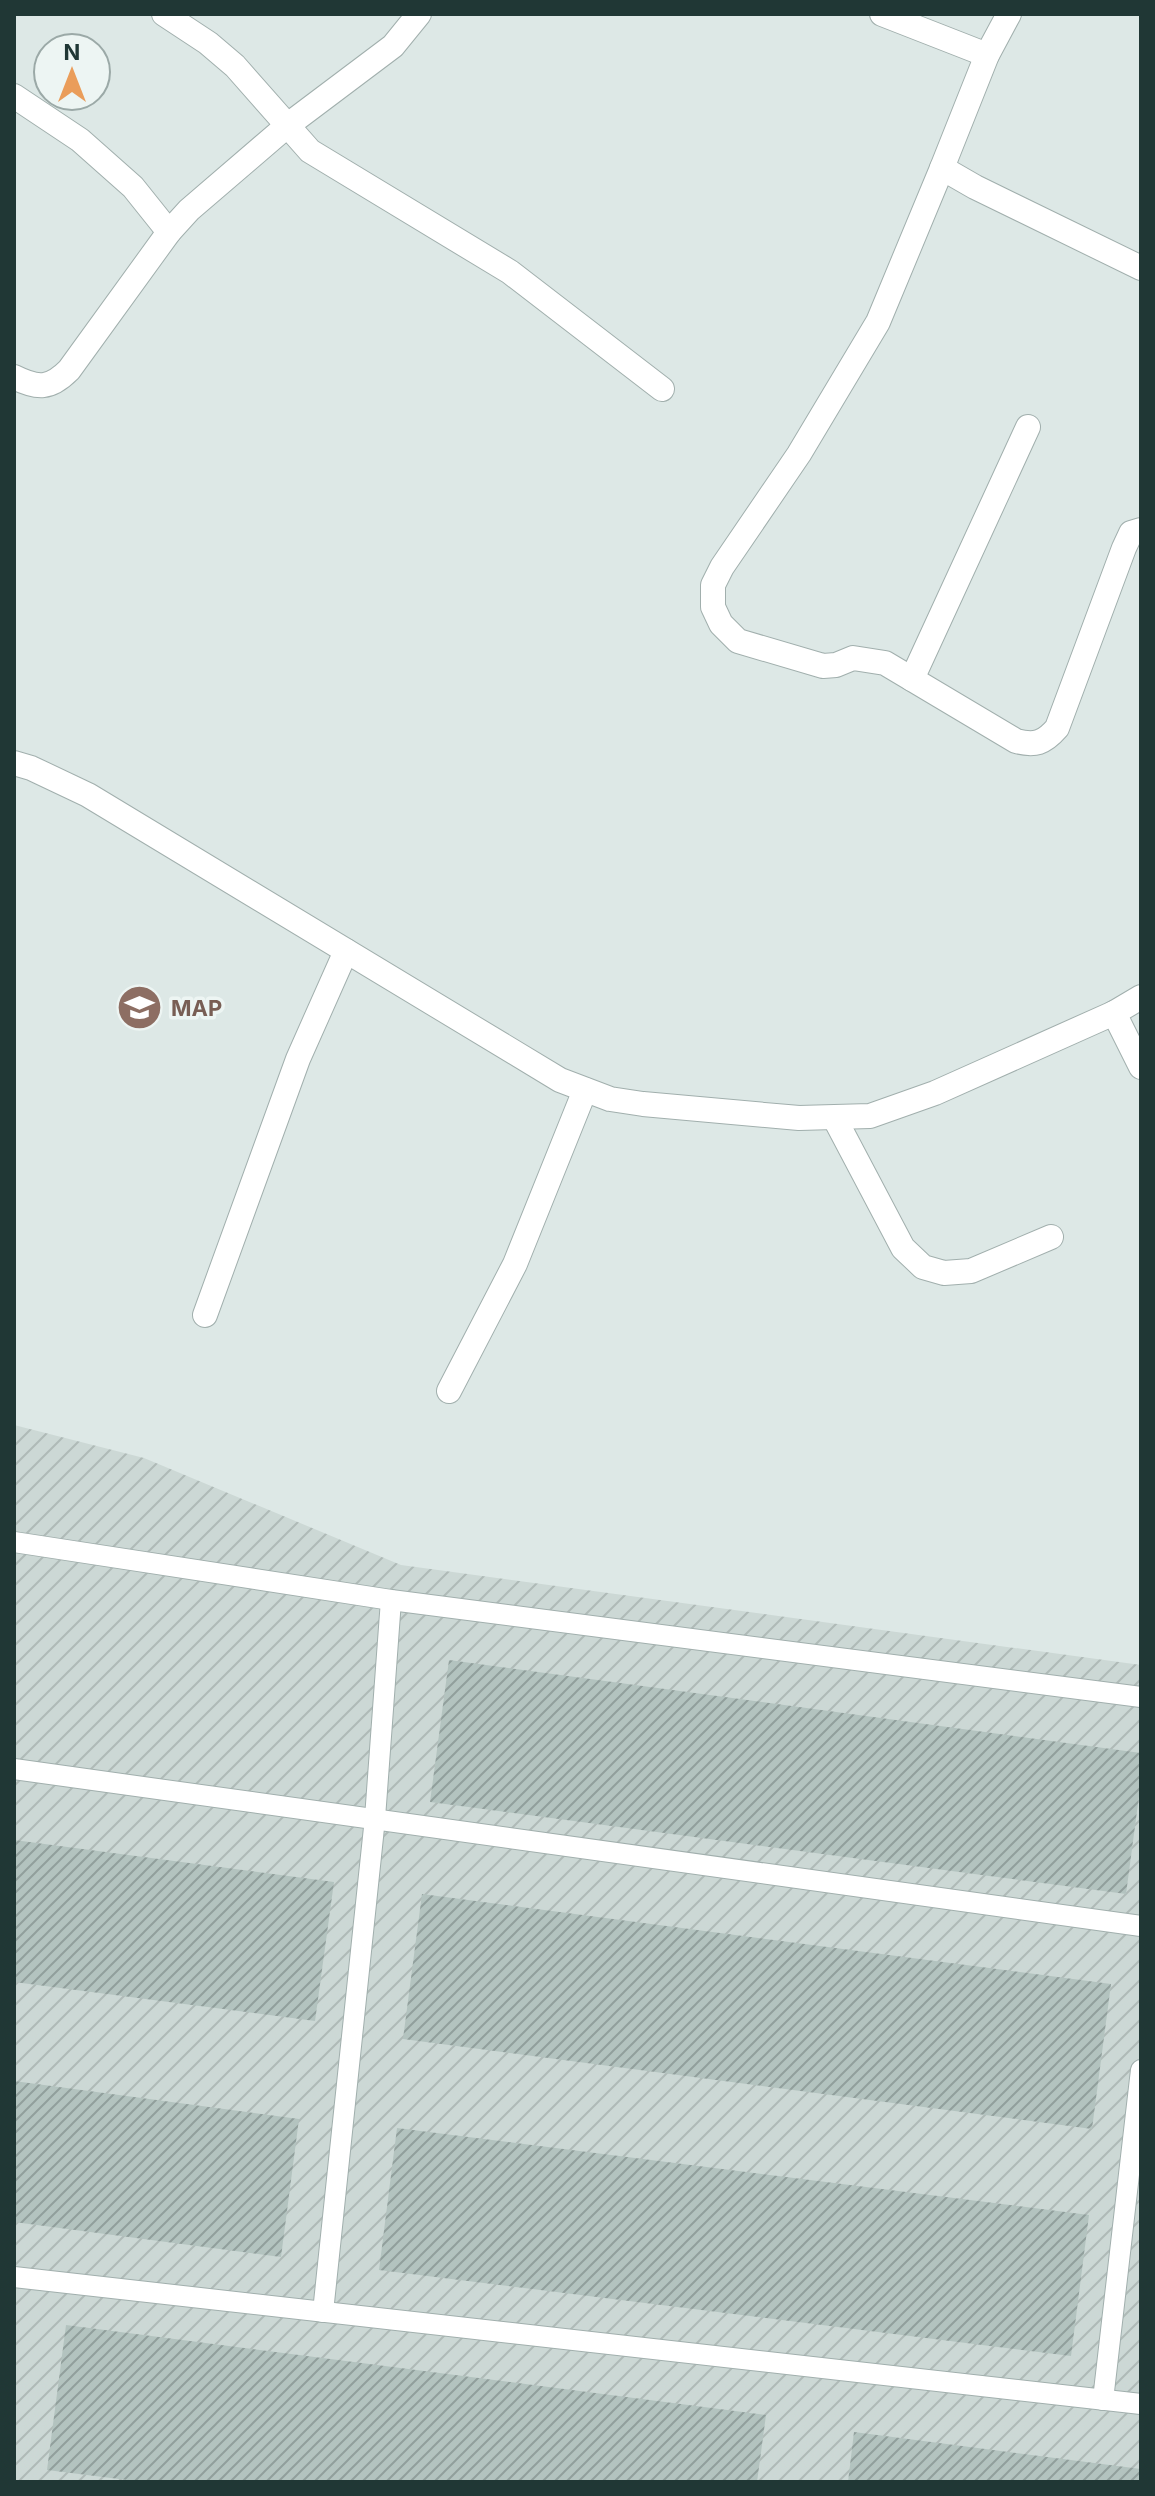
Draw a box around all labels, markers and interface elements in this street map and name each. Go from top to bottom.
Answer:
north arrow [32,32,112,112]
text: N [64,39,80,65]
school or university icon: MAP [116,984,164,1032]
place label: MAP [171,995,222,1021]

